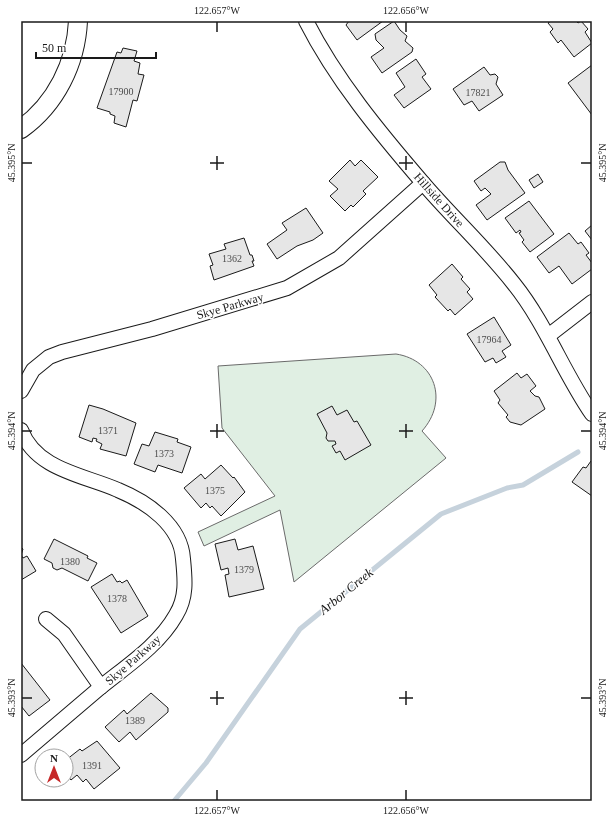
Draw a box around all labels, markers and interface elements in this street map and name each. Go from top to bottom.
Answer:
text: 122.657°W [194,5,241,16]
text: 122.656°W [383,5,430,16]
scale bar [36,34,156,60]
text: 50 m [42,41,67,55]
house number: 17900 [109,86,134,97]
house number: 17821 [466,87,491,98]
text: 45.395°N [6,144,17,182]
text: 45.395°N [597,144,608,182]
street label: Hillside Drive [411,170,467,230]
house number: 1362 [222,253,242,264]
street label: Skye Parkway [195,290,265,322]
house number: 17964 [477,334,502,345]
text: 45.394°N [6,412,17,450]
text: 45.394°N [597,412,608,450]
house number: 1371 [98,425,118,436]
house number: 1373 [154,448,174,459]
house number: 1375 [205,485,225,496]
house number: 1380 [60,556,80,567]
house number: 1379 [234,564,254,575]
water label: Arbor Creek [315,565,376,618]
house number: 1378 [107,593,127,604]
street label: Skye Parkway [102,632,164,688]
text: 45.393°N [6,679,17,717]
text: 45.393°N [597,679,608,717]
house number: 1389 [125,715,145,726]
north arrow [34,748,74,788]
text: N [50,752,58,764]
house number: 1391 [82,760,102,771]
text: 122.657°W [194,805,241,816]
text: 122.656°W [383,805,430,816]

